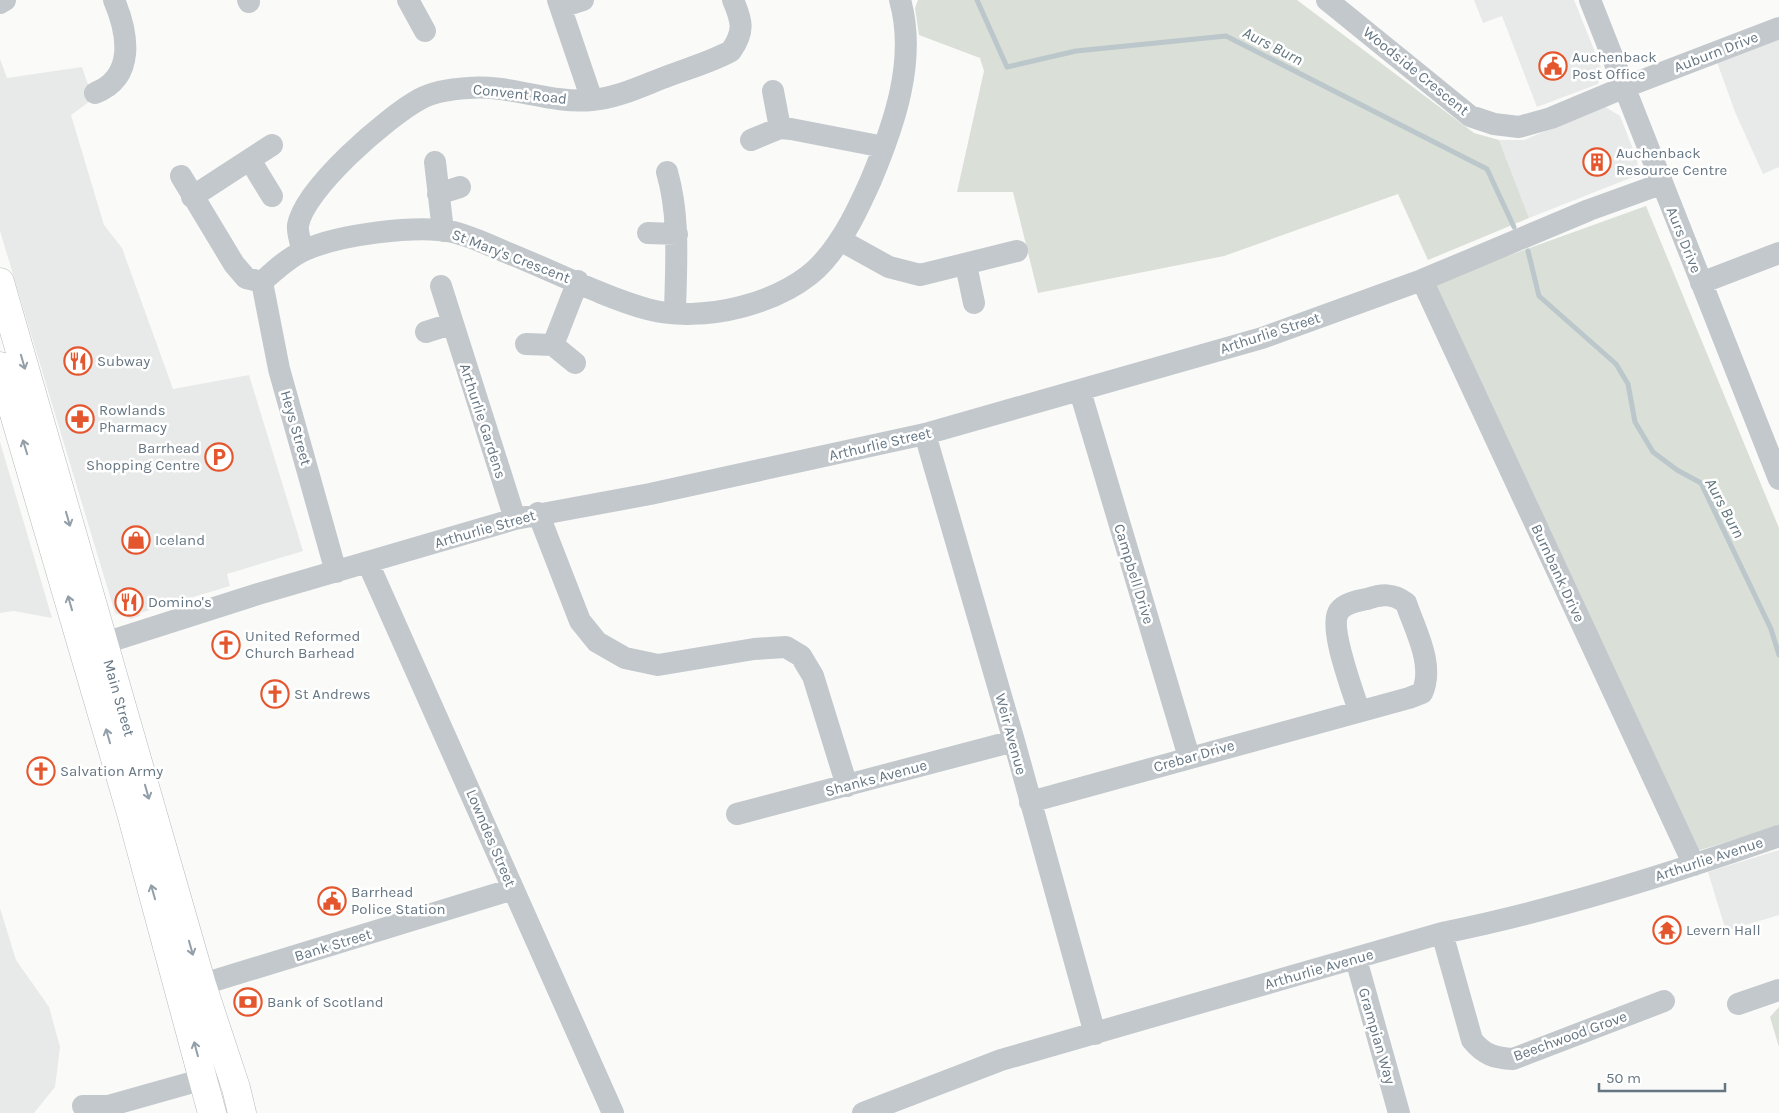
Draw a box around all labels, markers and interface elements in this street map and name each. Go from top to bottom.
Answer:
water label: Aurs Burn [1240,23,1306,69]
street label: Woodside Crescent [1359,23,1473,119]
street label: Auburn Drive [1671,28,1761,76]
place label: Auchenback Post Office [1572,48,1657,83]
public building icon: Auchenback Post Office [1538,51,1568,81]
street label: Convent Road [472,80,568,108]
place label: Auchenback Resource Centre [1616,144,1727,179]
building icon: Auchenback Resource Centre [1582,147,1612,177]
street label: Aurs Drive [1663,204,1705,276]
street label: St Mary's Crescent [449,225,573,287]
street label: Arthurlie Street [1218,308,1323,358]
restaurant icon: Subway [63,346,93,376]
place label: Subway [97,352,150,370]
one-way arrow [18,354,28,370]
street label: Arthurlie Gardens [456,361,510,481]
street label: Heys Street [277,388,315,468]
place label: Rowlands Pharmacy [99,401,167,436]
pharmacy icon: Rowlands Pharmacy [65,404,95,434]
street label: Arthurlie Street [827,423,933,465]
one-way arrow [19,439,29,455]
place label: Barrhead Shopping Centre [86,439,200,474]
parking icon: Barrhead Shopping Centre [204,442,234,472]
water label: Aurs Burn [1701,475,1749,541]
street label: Arthurlie Street [432,506,538,552]
one-way arrow [63,510,73,526]
street label: Burnbank Drive [1527,521,1589,625]
street label: Campbell Drive [1110,522,1158,626]
shop icon: Iceland [121,525,151,555]
place label: Iceland [155,531,205,549]
restaurant icon: Domino's [114,587,144,617]
place label: Domino's [148,593,212,611]
one-way arrow [64,596,74,612]
place label: United Reformed Church Barhead [245,627,360,662]
church icon: United Reformed Church Barhead [211,630,241,660]
street label: Main Street [99,657,139,739]
church icon: St Andrews [260,679,290,709]
place label: St Andrews [294,685,371,703]
street label: Weir Avenue [992,691,1030,777]
one-way arrow [103,728,113,744]
street label: Crebar Drive [1151,736,1237,776]
church icon: Salvation Army [26,756,56,786]
street label: Shanks Avenue [823,756,929,800]
place label: Salvation Army [60,762,163,780]
one-way arrow [142,783,152,799]
street label: Lowndes Street [462,786,520,890]
street label: Arthurlie Avenue [1653,833,1765,885]
place label: Barrhead Police Station [351,883,446,918]
one-way arrow [148,885,157,901]
public building icon: Barrhead Police Station [317,886,347,916]
temple icon: Levern Hall [1652,915,1682,945]
place label: Levern Hall [1686,921,1761,939]
street label: Bank Street [292,925,374,965]
one-way arrow [187,940,197,956]
street label: Arthurlie Avenue [1262,945,1376,993]
street label: Grampian Way [1355,986,1399,1086]
bank icon: Bank of Scotland [233,987,263,1017]
place label: Bank of Scotland [267,993,384,1011]
street label: Beechwood Grove [1511,1007,1629,1065]
one-way arrow [191,1041,200,1057]
scale bar [1599,1060,1725,1092]
text: 50 m [1606,1069,1641,1087]

